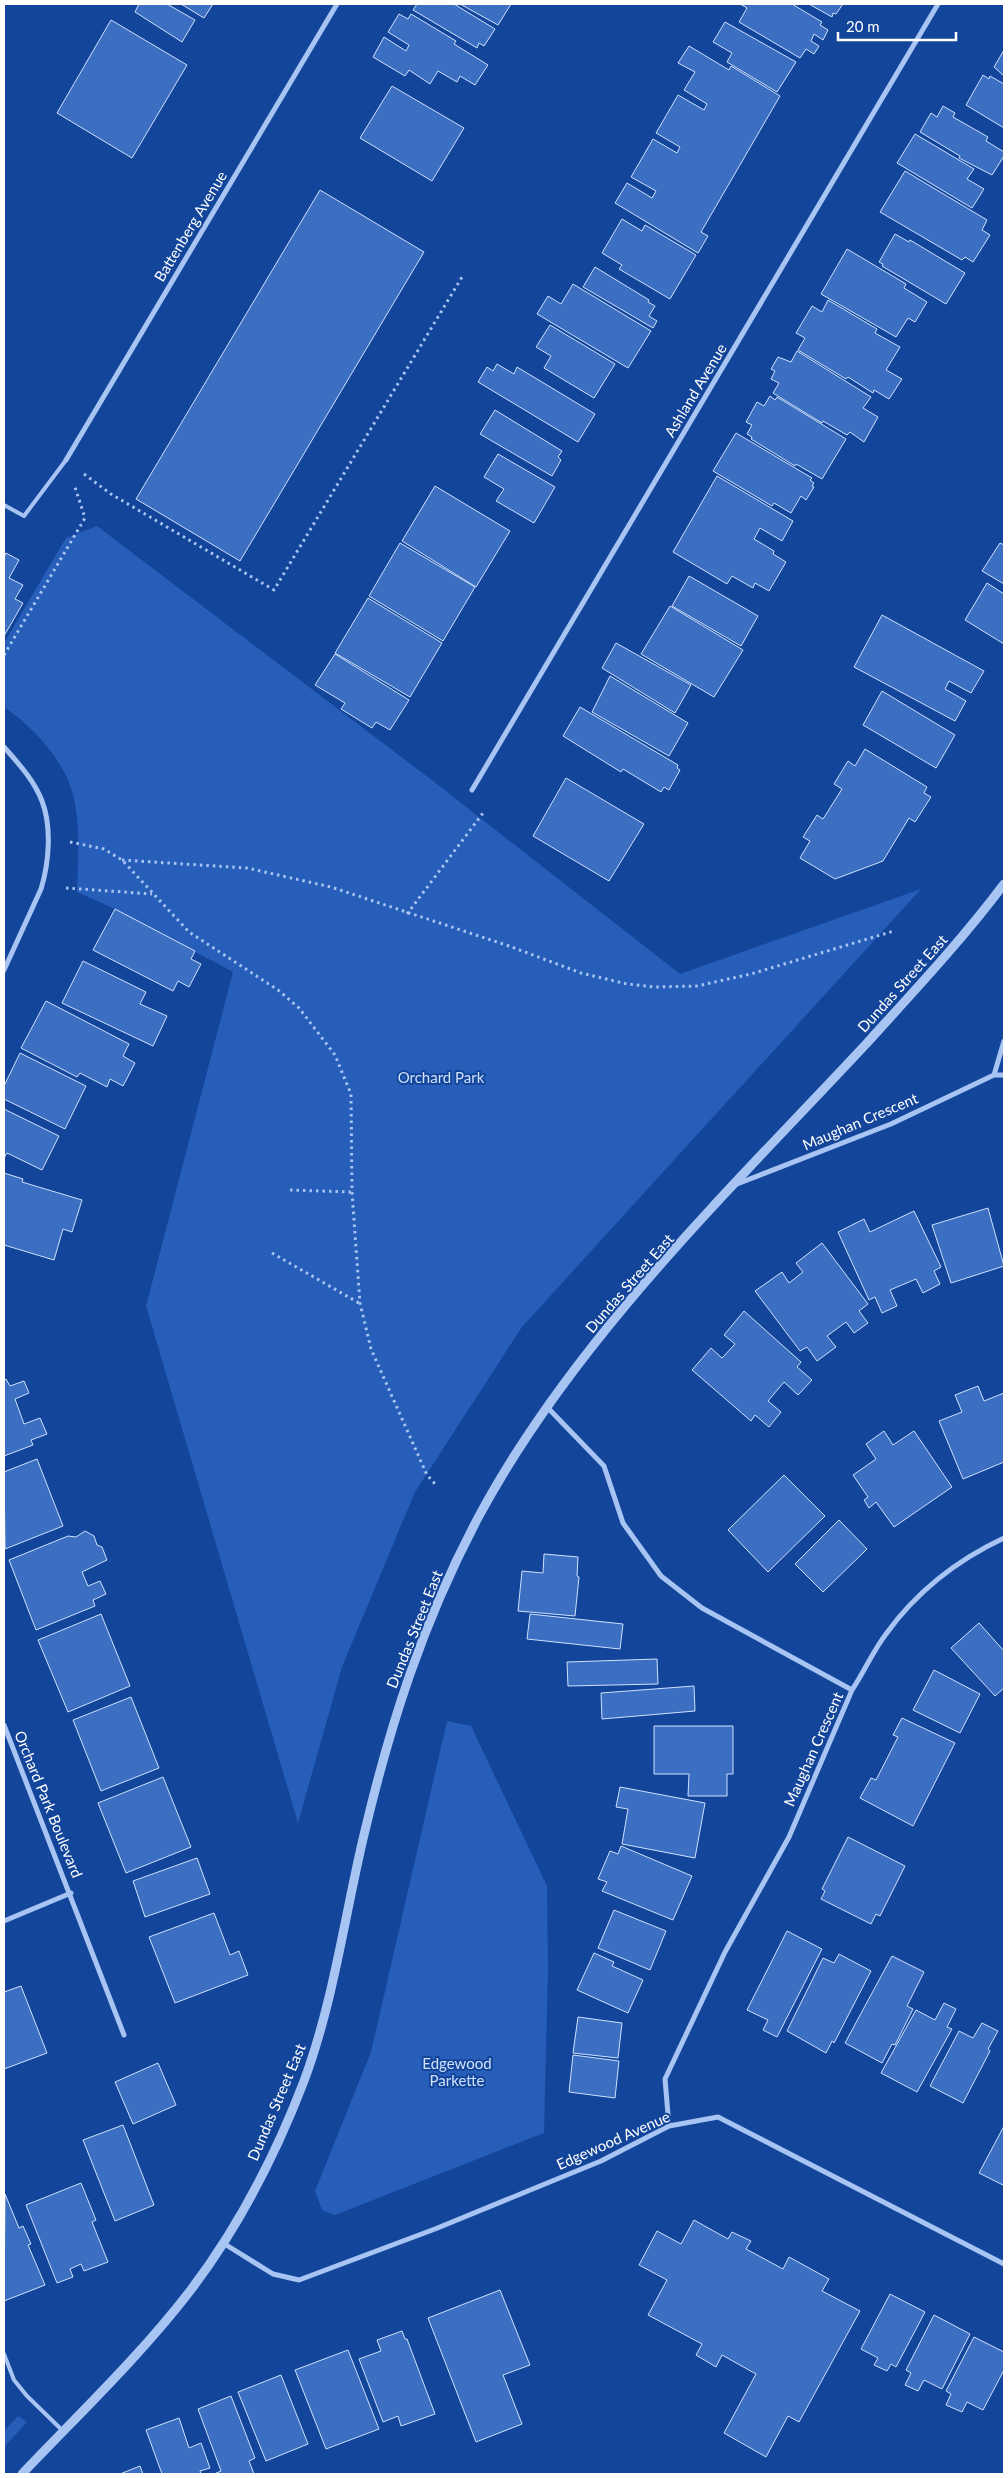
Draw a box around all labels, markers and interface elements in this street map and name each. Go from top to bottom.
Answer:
scale bar [838,10,956,42]
text: 20 m [846,17,880,35]
street label: Battenberg Avenue [150,167,230,285]
street label: Ashland Avenue [660,340,730,440]
street label: Dundas Street East [853,930,951,1036]
park label: Orchard Park [398,1068,485,1086]
street label: Maughan Crescent [800,1088,921,1153]
street label: Dundas Street East [581,1229,677,1336]
street label: Dundas Street East [382,1567,446,1691]
street label: Maughan Crescent [780,1688,847,1809]
street label: Orchard Park Boulevard [11,1728,87,1880]
street label: Dundas Street East [243,2040,309,2163]
park label: Edgewood Parkette [422,2054,492,2089]
street label: Edgewood Avenue [553,2107,673,2173]

